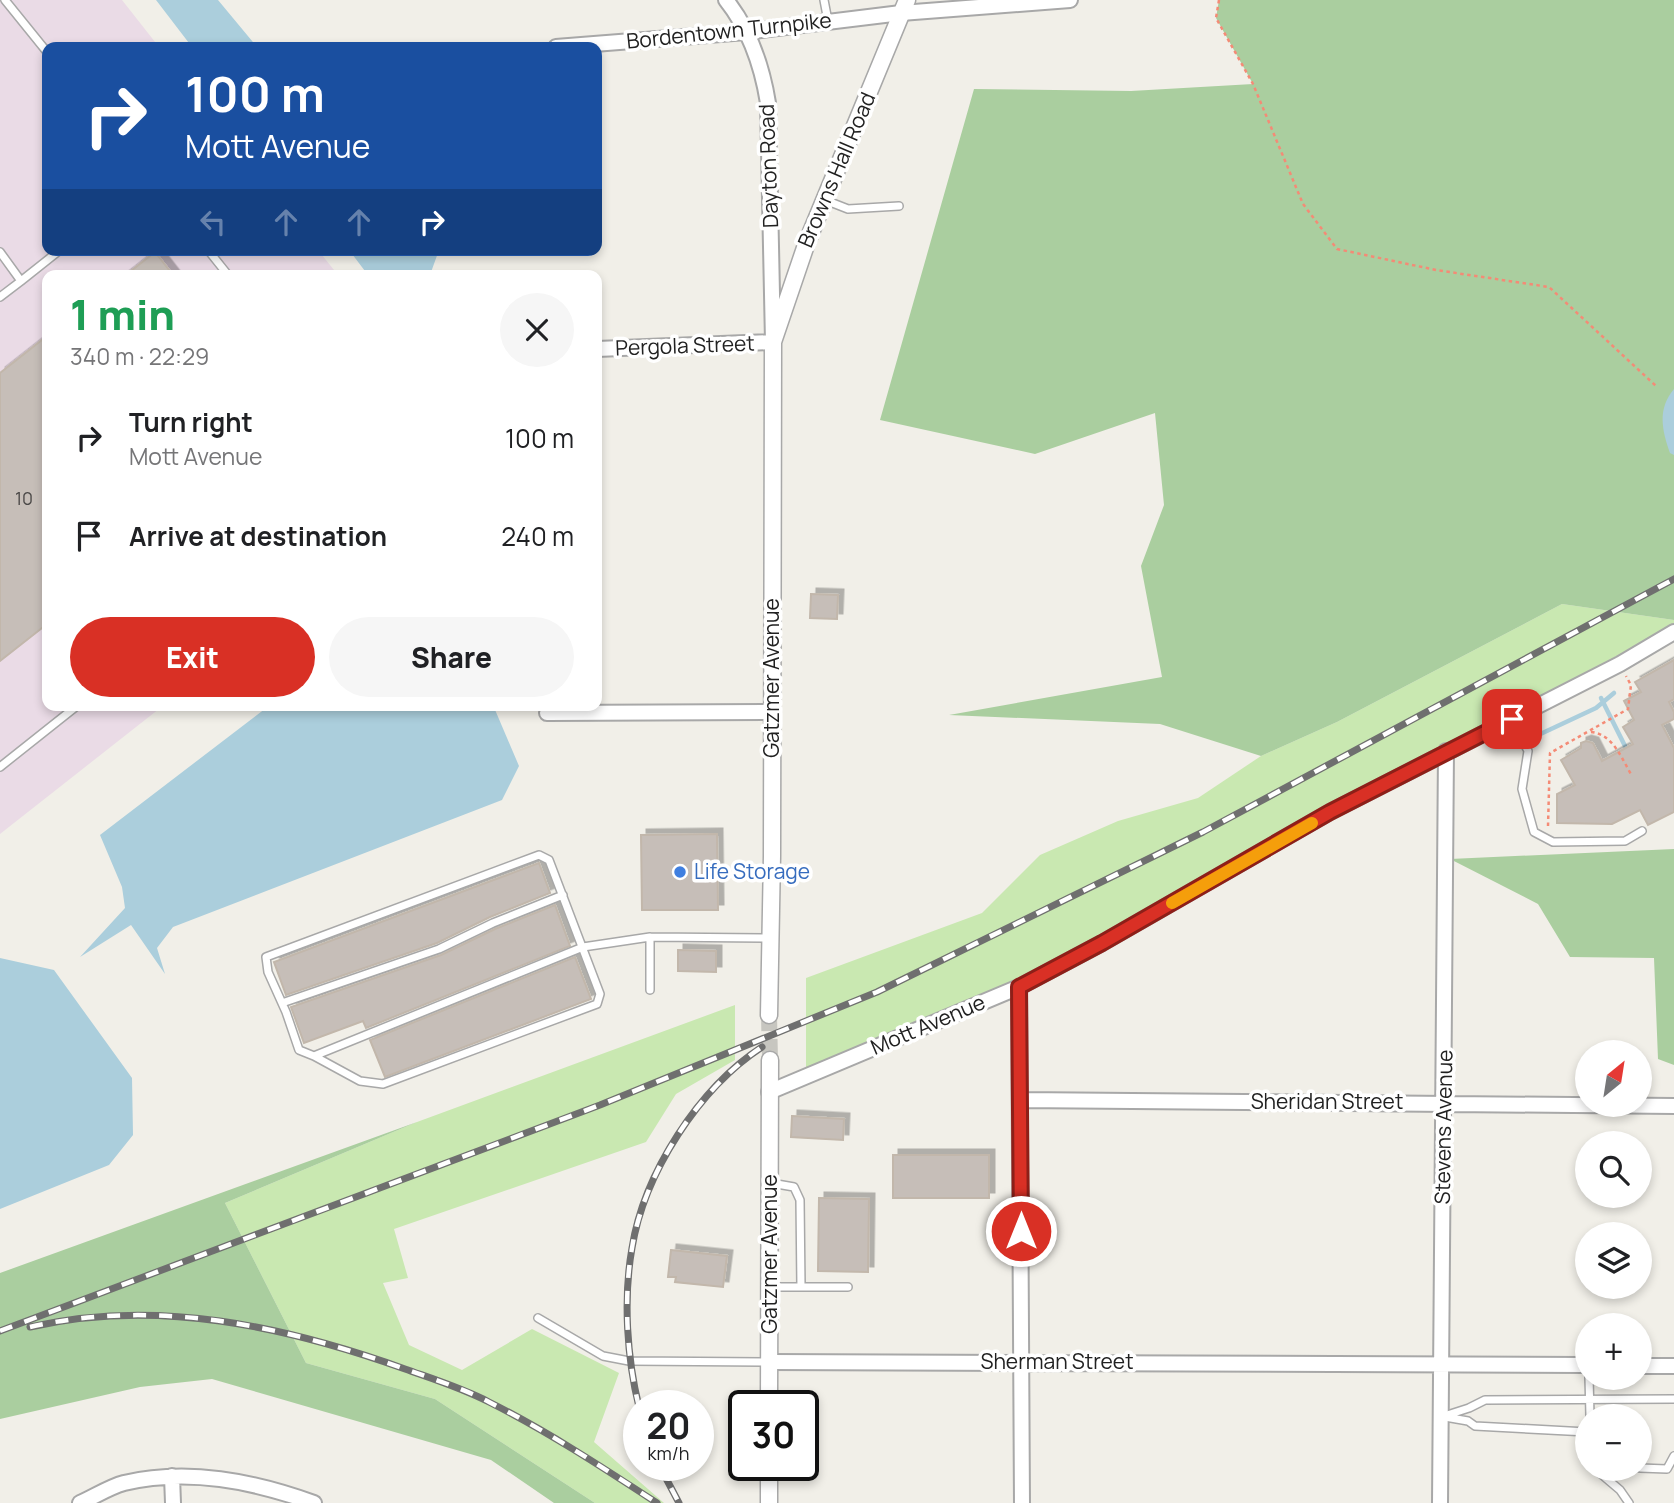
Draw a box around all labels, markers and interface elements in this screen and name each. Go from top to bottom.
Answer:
street label: Bordentown Turnpike [625,5,833,55]
text: 100 m [185,60,325,127]
icon: right [70,70,161,161]
street label: Browns Hall Road [791,88,881,251]
street label: Dayton Road [752,104,784,228]
text: Mott Avenue [185,124,371,168]
icon: left [194,203,232,241]
icon: ahead [267,203,305,241]
icon: ahead [340,203,378,241]
icon: right [413,203,451,241]
text: 1 min [70,285,175,343]
button: close [500,293,574,367]
street label: Pergola Street [615,329,755,361]
text: 340 m · 22:29 [70,340,209,372]
text: Turn right [129,404,253,440]
icon: right [70,419,108,457]
text: 100 m [505,420,574,456]
text: Mott Avenue [129,440,262,472]
house number: 10 [15,486,33,510]
icon: arrive [70,517,108,555]
text: Arrive at destination [129,518,387,554]
text: 240 m [501,518,574,554]
street label: Gatzmer Avenue [757,598,785,758]
button: Exit [70,617,315,697]
button: Share [329,617,574,697]
pin [1482,689,1542,749]
icon: arrive [1493,700,1531,738]
place label: Life Storage [694,857,810,885]
marker: Life Storage [672,864,688,880]
street label: Mott Avenue [866,987,989,1061]
north arrow [1575,1040,1652,1116]
map controls [1575,1040,1652,1481]
street label: Stevens Avenue [1428,1049,1458,1205]
street label: Sheridan Street [1251,1087,1403,1115]
button: search [1575,1131,1652,1208]
street label: Gatzmer Avenue [755,1174,783,1334]
position arrow [984,1194,1058,1268]
button: layers [1575,1222,1652,1299]
button: + [1575,1313,1652,1390]
street label: Sherman Street [980,1347,1134,1375]
speed limit sign: 30 [728,1390,819,1481]
text: 20 [647,1402,690,1450]
button: − [1575,1404,1652,1481]
text: km/h [648,1441,689,1465]

